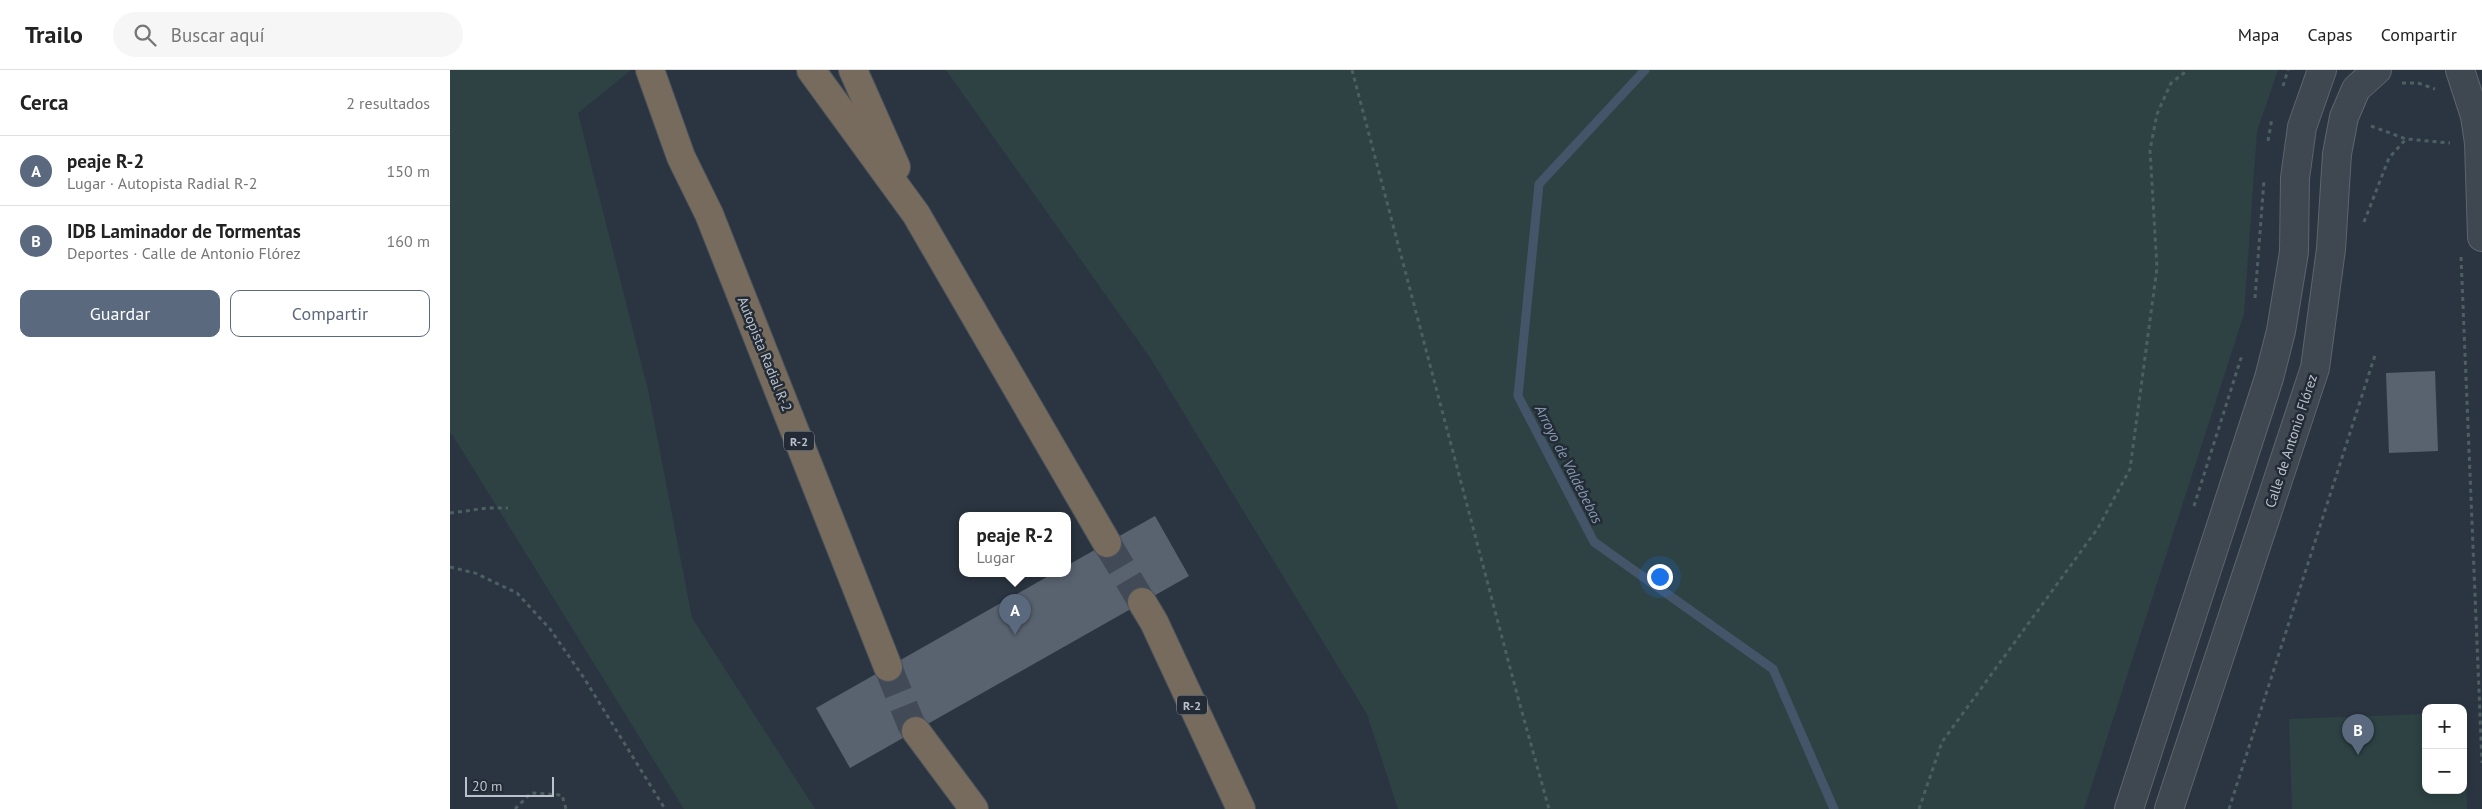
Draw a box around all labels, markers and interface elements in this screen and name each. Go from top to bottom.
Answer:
search box [113,12,463,57]
text: Trailo [25,19,83,50]
icon: search [131,21,159,49]
text: Buscar aquí [171,23,265,47]
text: Mapa [2238,23,2280,46]
text: Capas [2308,23,2353,46]
text: Compartir [2381,23,2457,46]
text: Cerca [20,89,69,116]
text: 2 resultados [346,93,430,113]
text: peaje R-2 [67,149,144,173]
text: A [31,161,41,181]
text: 150 m [387,161,430,181]
text: Lugar · Autopista Radial R-2 [67,173,257,193]
text: IDB Laminador de Tormentas [67,219,301,243]
text: B [31,231,41,251]
text: 160 m [387,231,430,251]
text: Deportes · Calle de Antonio Flórez [67,243,301,263]
button: Guardar [20,290,220,337]
button: Compartir [230,290,430,337]
street label: Autopista Radial R-2 [734,294,796,414]
street label: Calle de Antonio Flórez [2261,372,2321,510]
water label: Arroyo de Valdebebas [1530,401,1607,527]
road number: R-2 [784,432,814,451]
popup [959,512,1071,577]
text: peaje R-2 [976,523,1054,547]
text: Lugar [976,547,1015,567]
your location [1647,564,1673,590]
pin: A [999,594,1031,635]
road number: R-2 [1177,696,1207,714]
map controls [2422,704,2467,794]
button: + [2422,704,2467,749]
pin: B [2342,714,2374,755]
button: − [2422,749,2467,794]
scale bar [465,774,554,797]
text: 20 m [472,777,502,795]

